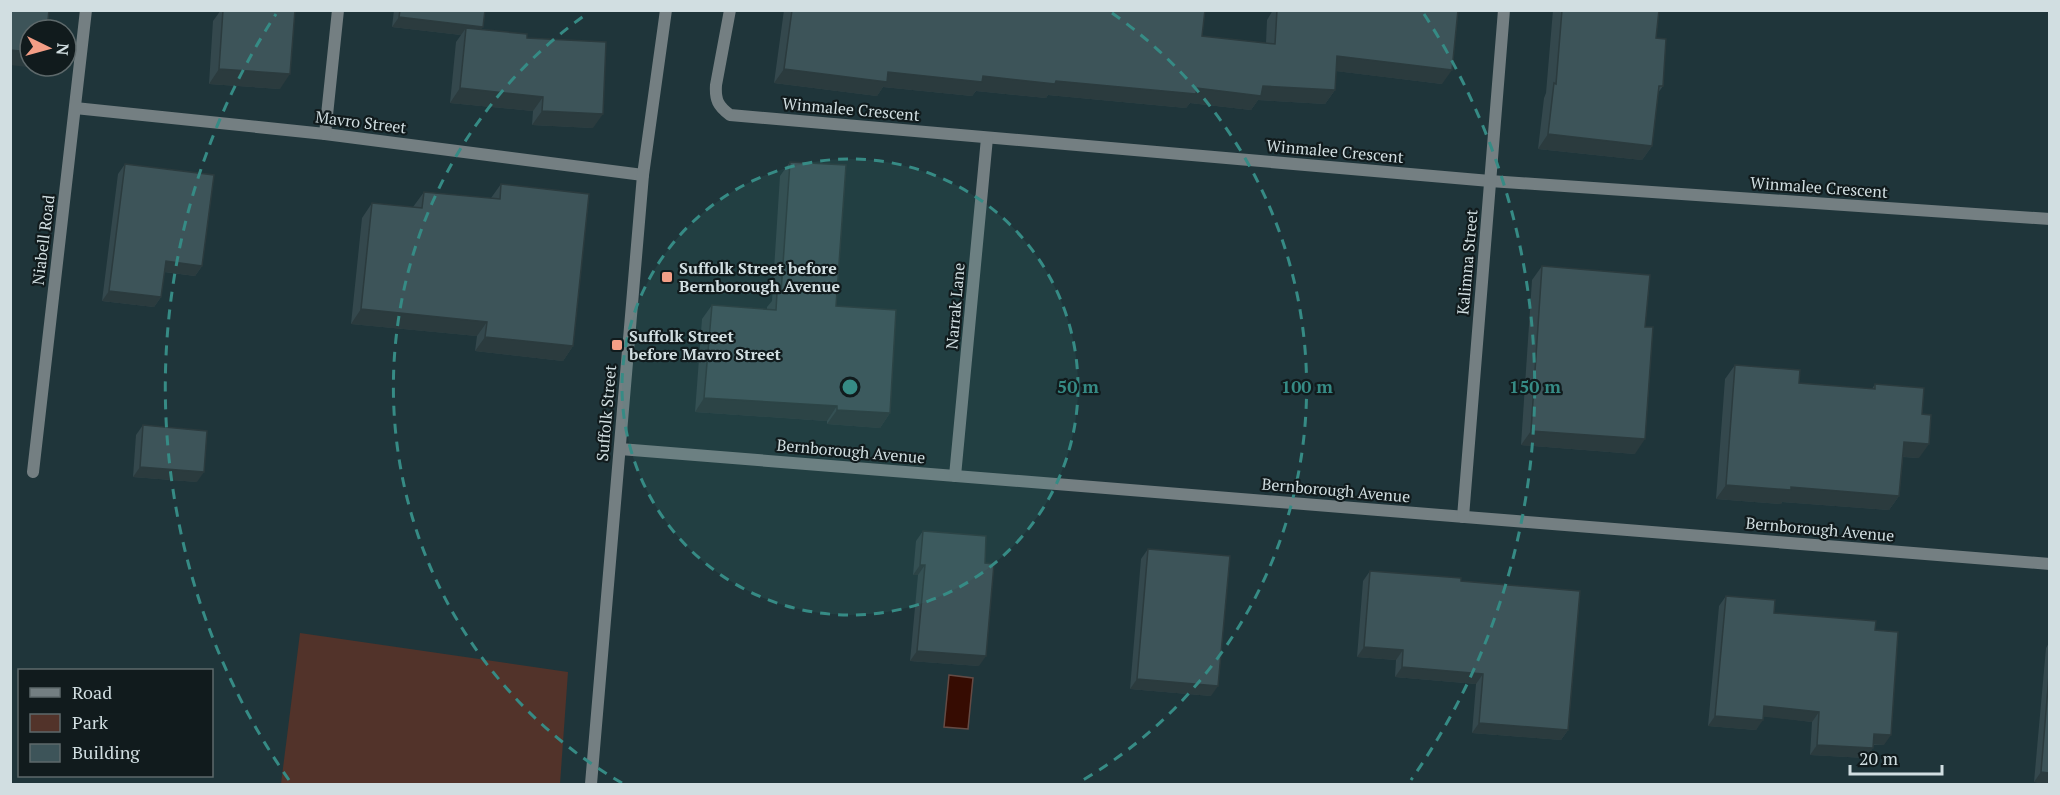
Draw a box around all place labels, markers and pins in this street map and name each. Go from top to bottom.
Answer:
place label: Suffolk Street before Bernborough Avenue [679,257,841,297]
marker: Suffolk Street before Bernborough Avenue [660,270,674,284]
place label: Suffolk Street before Mavro Street [628,325,782,365]
marker: Suffolk Street before Mavro Street [610,338,624,352]
centre of rings [840,377,860,397]

